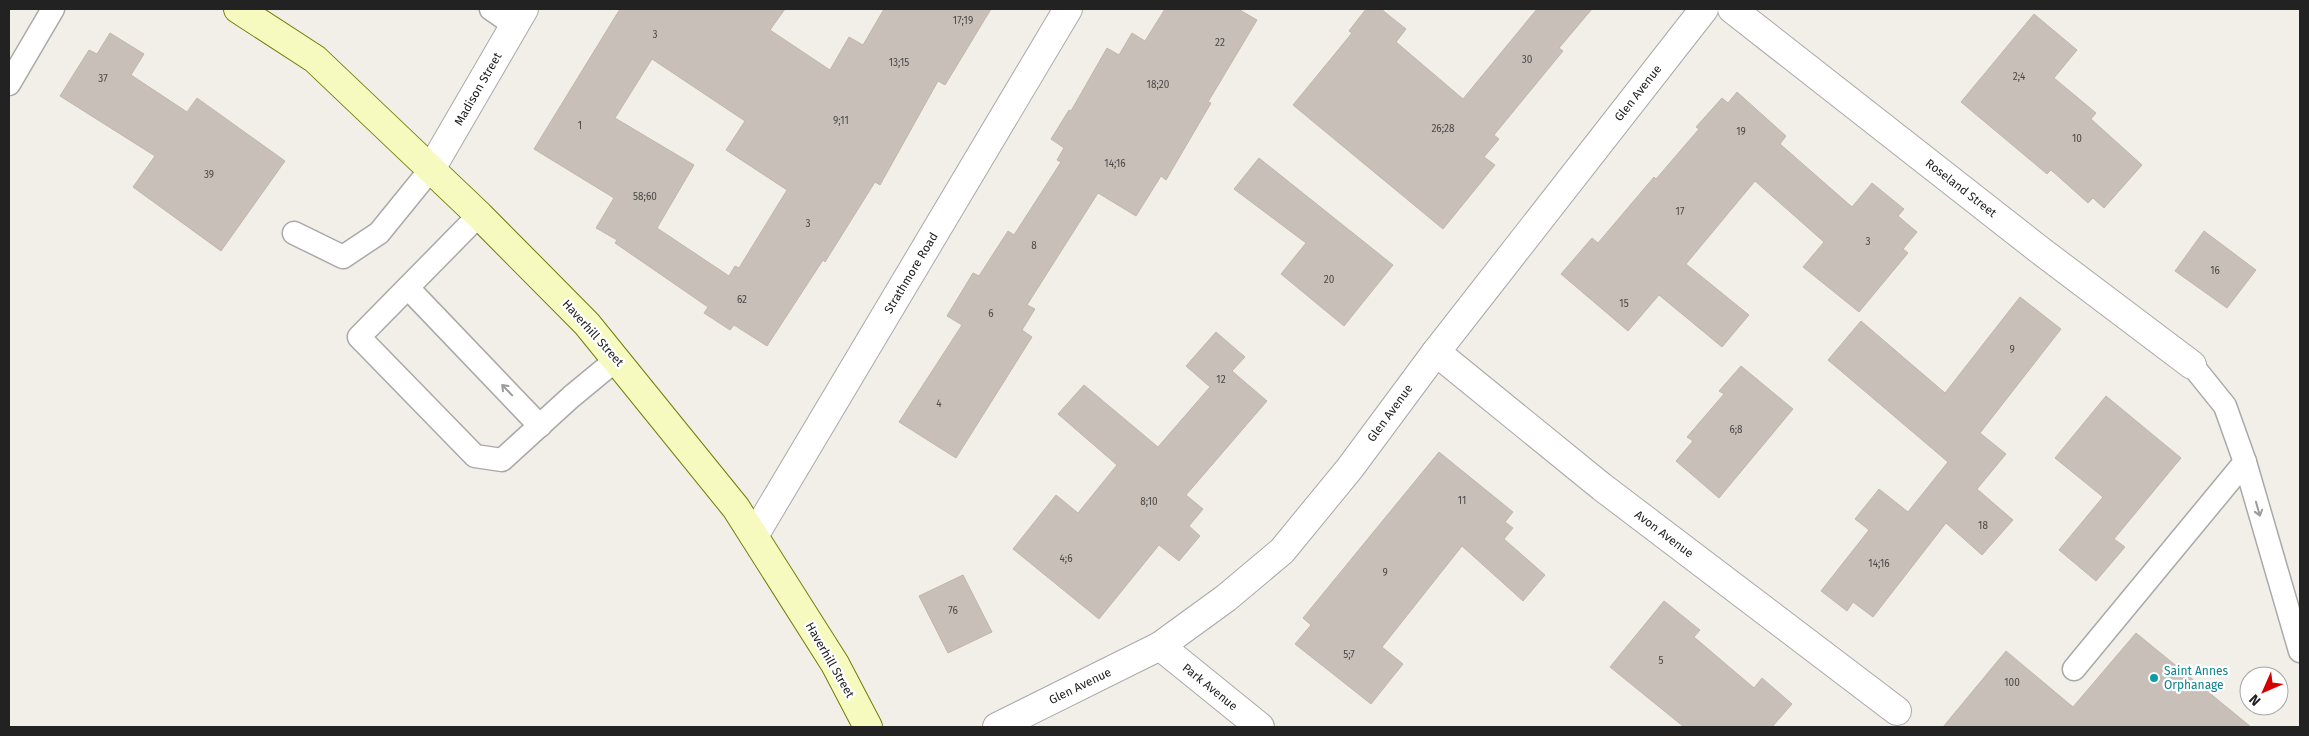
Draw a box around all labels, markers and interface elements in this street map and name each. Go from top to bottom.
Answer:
house number: 17;19 [953,15,973,27]
house number: 3 [653,29,658,41]
house number: 22 [1215,37,1225,49]
street label: Madison Street [451,50,505,128]
house number: 30 [1522,54,1533,66]
house number: 13;15 [889,57,909,69]
street label: Glen Avenue [1612,62,1664,124]
house number: 2;4 [2013,71,2026,83]
house number: 37 [98,73,108,85]
house number: 18;20 [1147,79,1170,91]
house number: 9;11 [833,115,849,127]
house number: 1 [578,120,582,132]
house number: 26;28 [1431,123,1455,135]
house number: 19 [1736,126,1746,138]
house number: 10 [2072,133,2082,145]
street label: Roseland Street [1923,156,2000,220]
house number: 14;16 [1104,158,1126,170]
house number: 39 [204,169,214,181]
house number: 58;60 [633,191,657,203]
house number: 17 [1676,206,1685,218]
house number: 3 [806,218,811,230]
street label: Strathmore Road [881,230,941,316]
house number: 3 [1866,236,1871,248]
house number: 8 [1031,240,1037,252]
house number: 16 [2210,265,2220,277]
house number: 20 [1324,274,1335,286]
house number: 62 [737,294,747,306]
street label: Haverhill Street [559,297,627,370]
house number: 15 [1619,298,1629,310]
house number: 6 [988,308,994,320]
house number: 9 [2009,344,2015,356]
house number: 12 [1216,374,1226,386]
street label: Glen Avenue [1364,382,1416,444]
one-way arrow [501,384,513,397]
house number: 4 [936,398,942,410]
house number: 6;8 [1729,424,1743,436]
house number: 11 [1458,495,1466,507]
house number: 8;10 [1140,496,1158,508]
one-way arrow [2254,501,2264,517]
street label: Avon Avenue [1632,507,1696,561]
house number: 18 [1978,520,1988,532]
house number: 4;6 [1059,553,1073,565]
house number: 14;16 [1868,558,1890,570]
house number: 9 [1382,567,1388,579]
house number: 76 [948,605,958,617]
street label: Haverhill Street [803,620,858,701]
house number: 5;7 [1343,649,1355,661]
house number: 5 [1658,655,1664,667]
street label: Park Avenue [1180,661,1240,713]
place label: Saint Annes Orphanage [2164,664,2228,692]
street label: Glen Avenue [1047,665,1113,707]
north arrow [2239,666,2289,716]
marker: Saint Annes Orphanage [2148,672,2160,684]
house number: 100 [2004,677,2020,689]
text: N [2246,691,2264,709]

